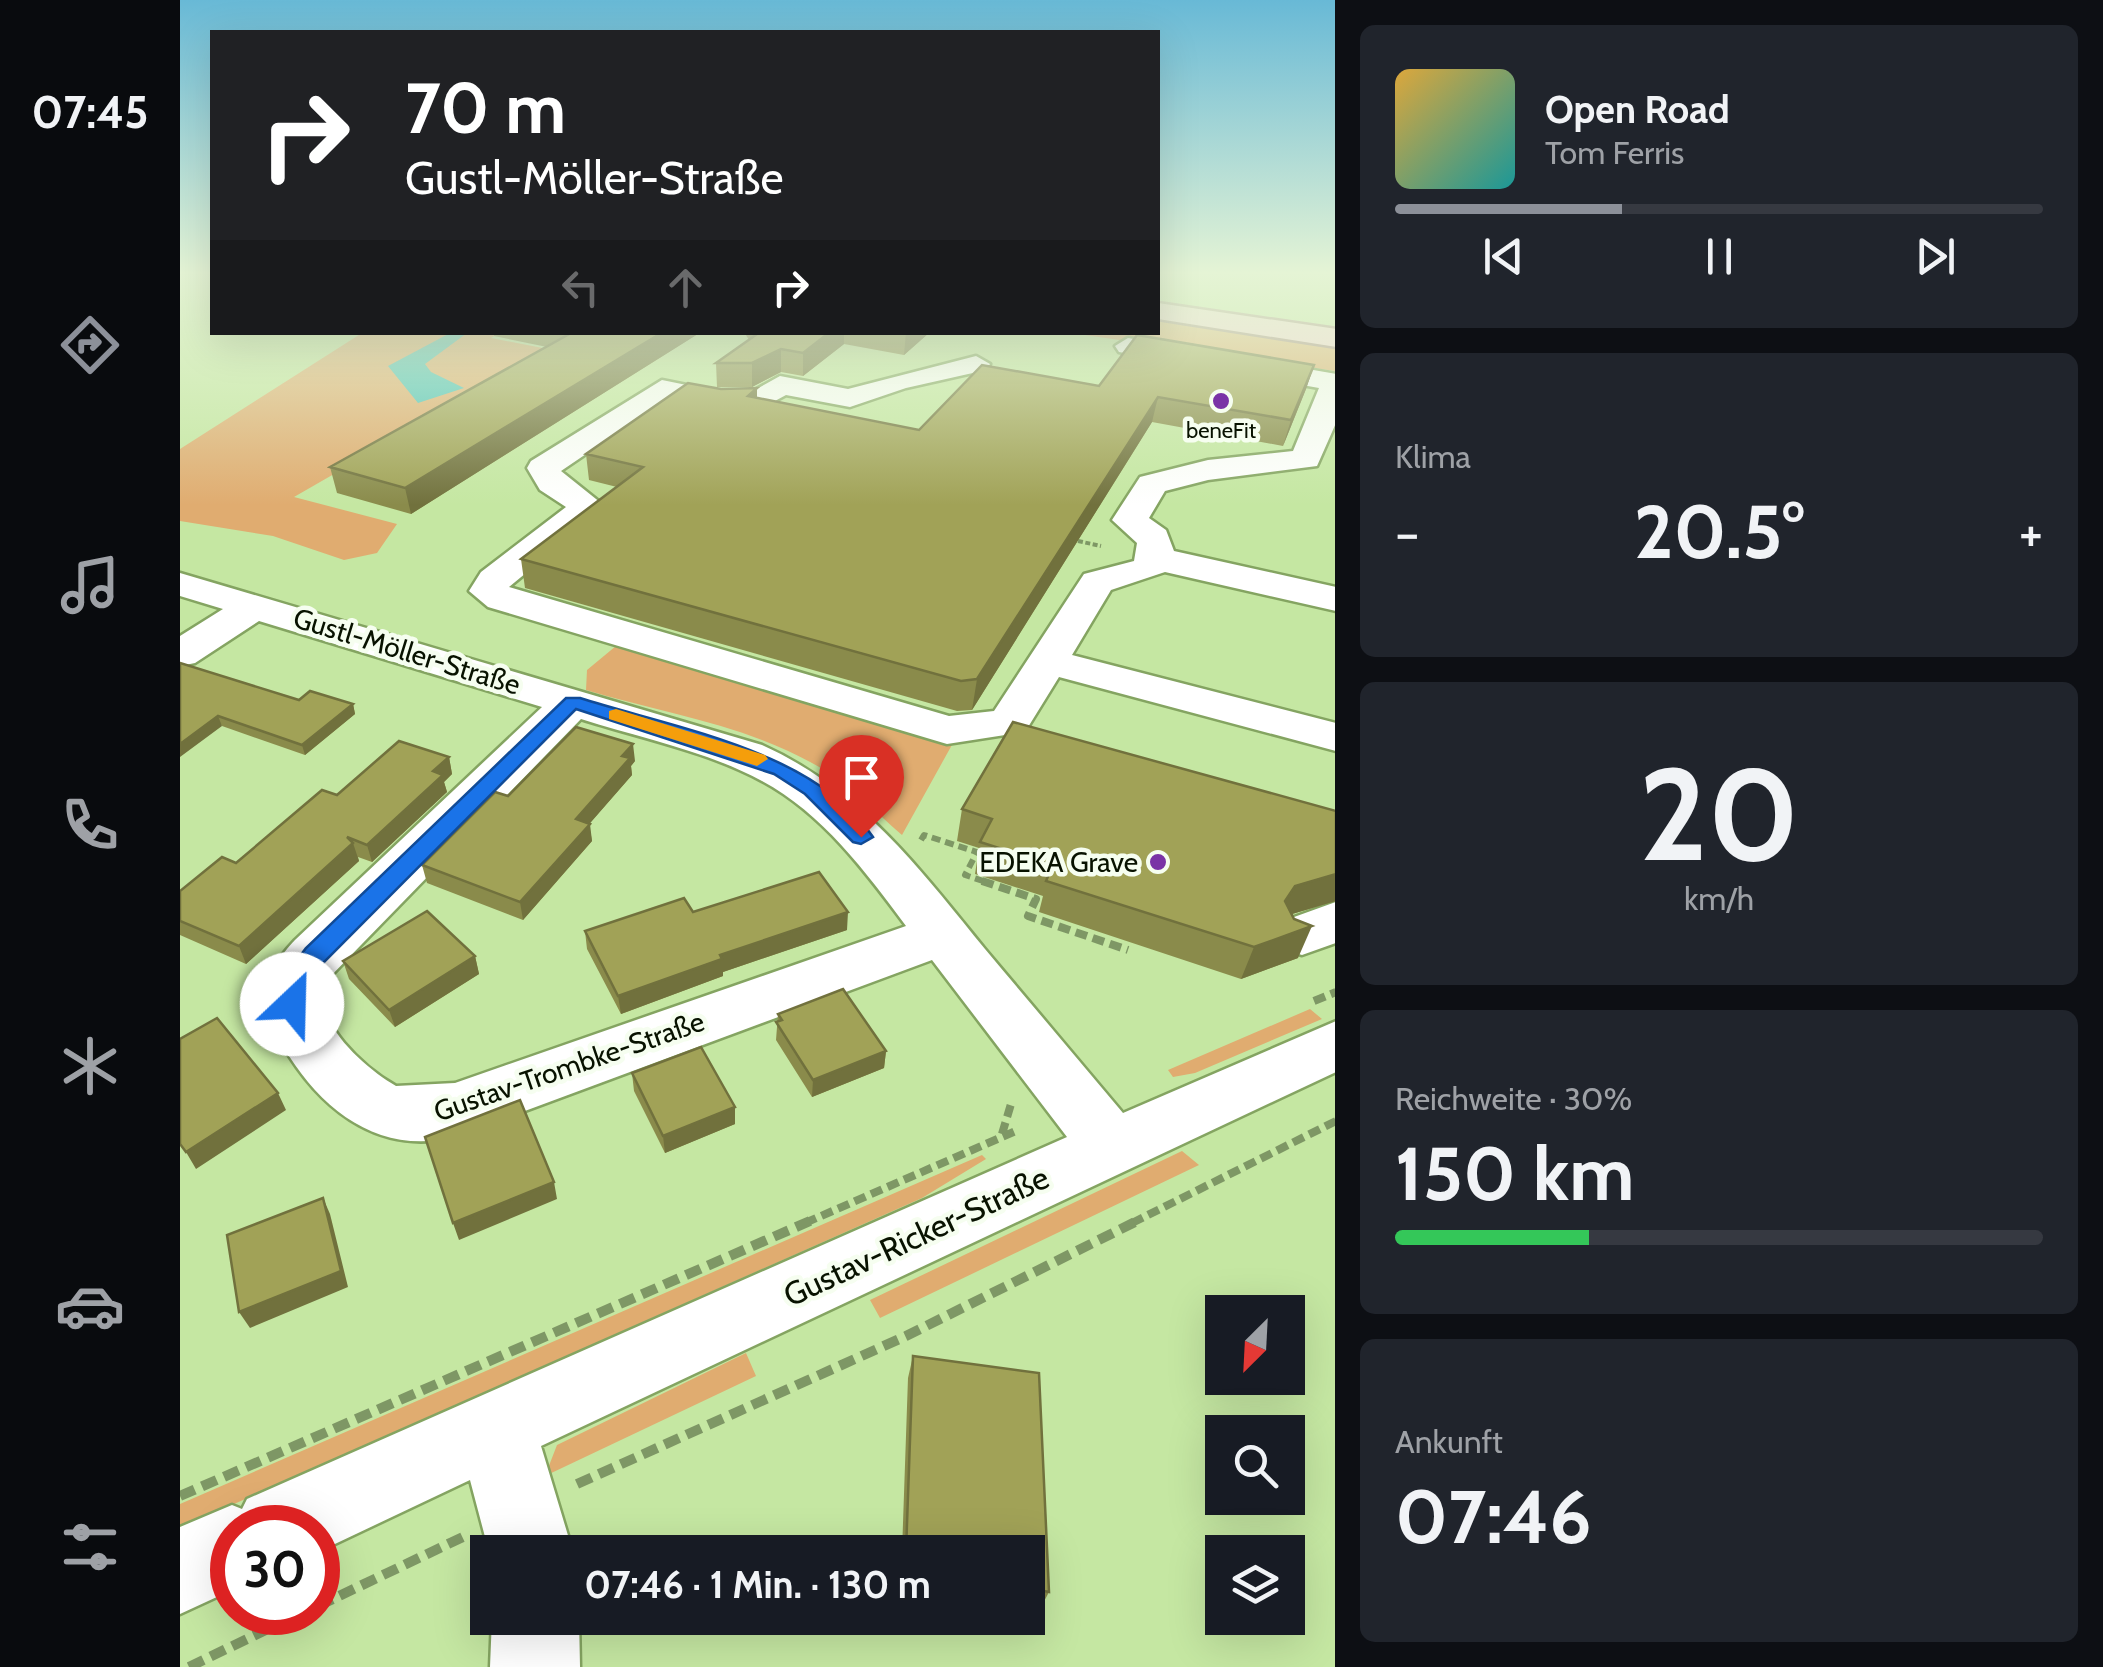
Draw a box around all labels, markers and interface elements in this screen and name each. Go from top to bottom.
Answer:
text: 70 m [405,65,566,151]
icon: right [240,70,370,200]
text: 07:45 [32,85,148,139]
text: Open Road [1545,86,1730,133]
text: Tom Ferris [1545,133,1684,172]
text: Gustl-Möller-Straße [405,151,784,205]
icon: previous [1476,229,1531,284]
icon: pause [1692,229,1747,284]
icon: next [1908,229,1963,284]
icon: left [553,260,608,315]
icon: ahead [658,260,713,315]
icon: right [763,260,818,315]
icon: directions [55,310,125,380]
marker: beneFit [1210,390,1232,412]
place label: beneFit [1186,417,1257,444]
text: Klima [1395,437,1471,476]
text: 20.5° [1634,486,1804,577]
text: − [1395,499,1419,566]
text: + [2019,499,2043,566]
icon: music [55,550,125,620]
street label: Gustl-Möller-Straße [289,600,525,702]
pin [819,735,904,838]
text: 20 [1639,735,1799,893]
icon: arrive [834,750,889,805]
icon: phone [55,790,125,860]
place label: EDEKA Grave [979,845,1138,879]
marker: EDEKA Grave [1147,851,1169,873]
text: km/h [1684,879,1754,918]
position arrow [240,952,344,1056]
street label: Gustav-Trombke-Straße [429,1004,709,1128]
icon: climate [55,1031,125,1101]
text: Reichweite · 30% [1395,1079,1632,1118]
text: 150 km [1395,1128,1634,1219]
street label: Gustav-Ricker-Straße [777,1157,1055,1315]
icon: car [55,1271,125,1341]
north arrow [1205,1295,1305,1395]
map controls [1205,1295,1305,1635]
button: search [1205,1415,1305,1515]
text: Ankunft [1395,1422,1503,1461]
text: 07:46 [1395,1471,1592,1562]
speed limit sign: 30 [210,1505,340,1635]
icon: filters [55,1512,125,1582]
button: layers [1205,1535,1305,1635]
text: 07:46 · 1 Min. · 130 m [584,1561,931,1608]

